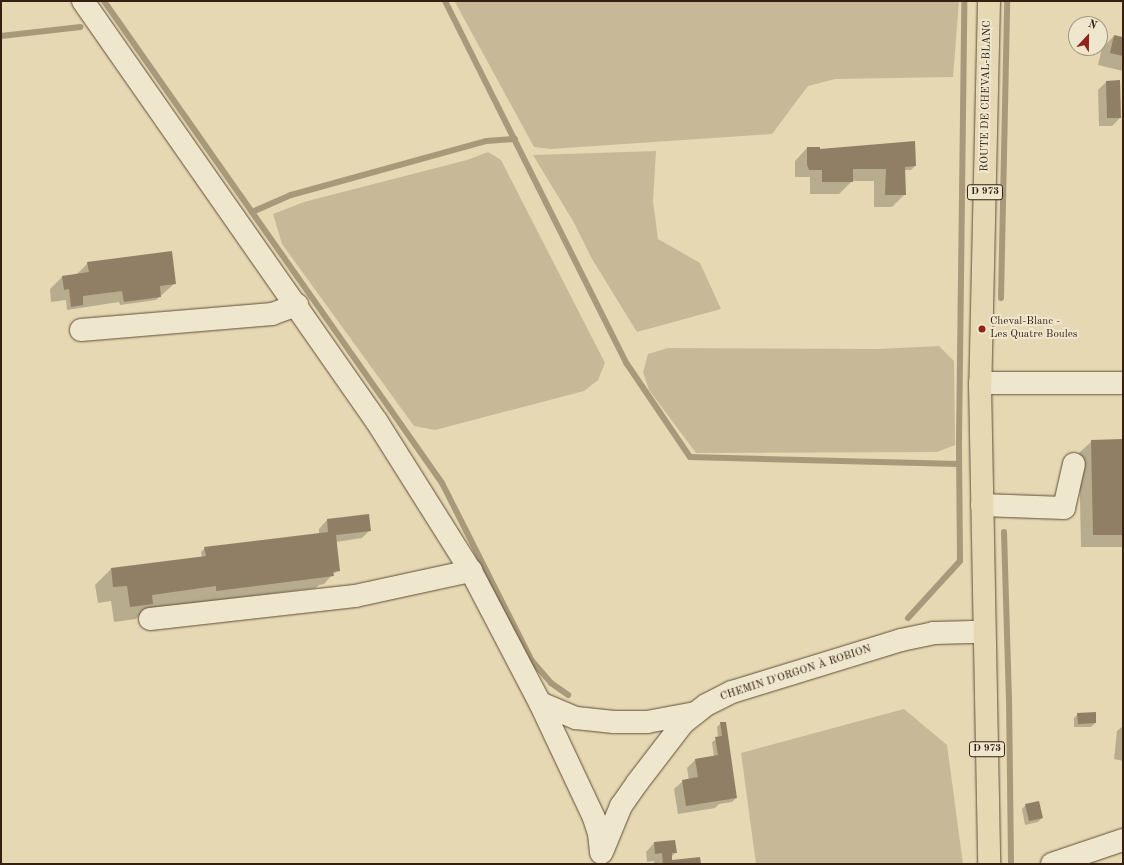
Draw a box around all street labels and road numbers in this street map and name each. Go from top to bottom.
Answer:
street label: ROUTE DE CHEVAL-BLANC [979,20,995,172]
road number: D 973 [966,184,1004,200]
street label: CHEMIN D'ORGON À ROBION [719,643,873,705]
road number: D 973 [968,741,1006,757]

